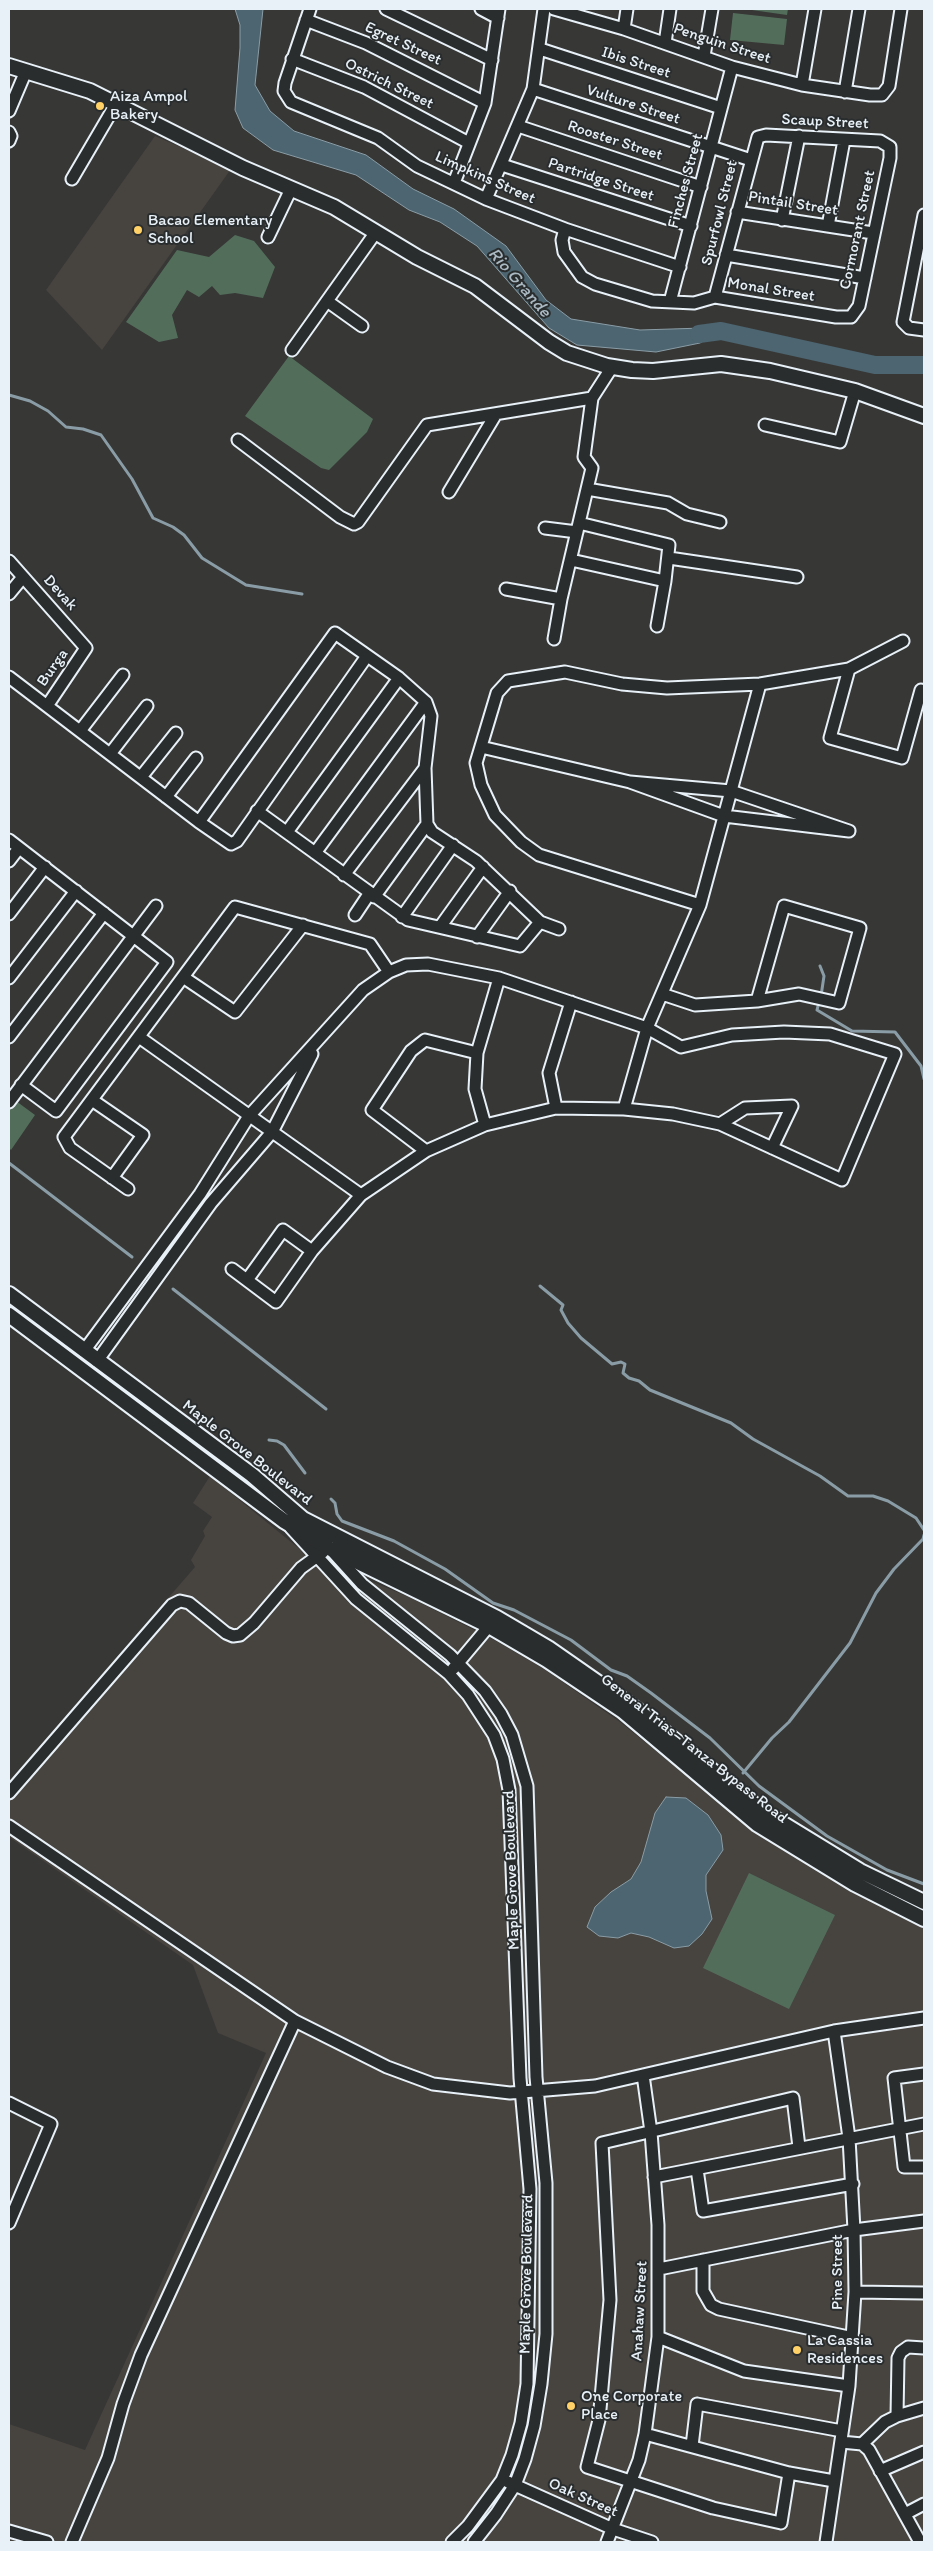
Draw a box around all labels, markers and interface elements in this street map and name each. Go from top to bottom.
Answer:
street label: Egret Street [362,18,444,70]
street label: Penguin Street [671,19,773,69]
street label: Ibis Street [599,43,673,83]
street label: Ostrich Street [341,54,437,114]
street label: Vulture Street [584,81,682,129]
place label: Aiza Ampol Bakery [110,87,188,125]
marker: Aiza Ampol Bakery [94,100,106,112]
street label: Scaup Street [781,110,869,134]
street label: Rooster Street [565,117,665,165]
street label: Finches Street [664,131,708,231]
street label: Limpkins Street [432,147,538,209]
street label: Partridge Street [546,154,656,206]
street label: Spurfowl Street [698,158,742,268]
street label: Cormorant Street [836,169,880,291]
street label: Pintail Street [747,187,839,221]
place label: Bacao Elementary School [148,211,272,249]
marker: Bacao Elementary School [132,224,144,236]
water label: Rio Grande [483,244,555,322]
street label: Monal Street [726,274,816,306]
street label: Devak [39,571,81,615]
street label: Burga [33,645,73,691]
street label: Maple Grove Boulevard [178,1396,316,1510]
street label: General Trias–Tanza Bypass Road [597,1670,791,1828]
street label: Maple Grove Boulevard [500,1790,524,1950]
street label: Maple Grove Boulevard [516,2194,538,2354]
street label: Pine Street [828,2234,848,2310]
street label: Anahaw Street [628,2260,652,2362]
place label: La Cassia Residences [807,2331,883,2369]
marker: La Cassia Residences [791,2344,803,2356]
place label: One Corporate Place [581,2387,682,2425]
marker: One Corporate Place [565,2400,577,2412]
street label: Oak Street [545,2474,621,2522]

